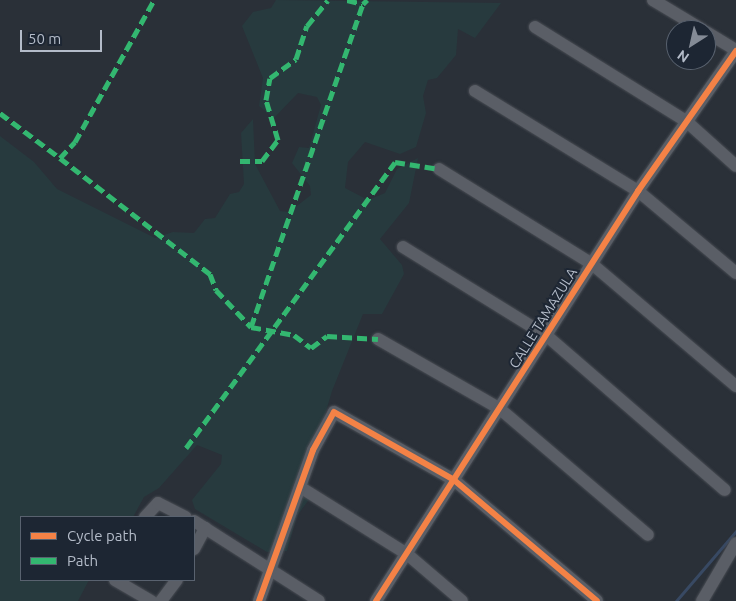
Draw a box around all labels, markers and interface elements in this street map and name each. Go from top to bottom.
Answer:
scale bar [22,20,105,52]
north arrow [666,20,716,70]
text: 50 m [28,30,61,47]
text: N [674,47,692,66]
street label: CALLE TAMAZULA [505,265,581,371]
legend [20,516,195,581]
text: Cycle path [67,527,137,544]
text: Path [67,552,98,569]

